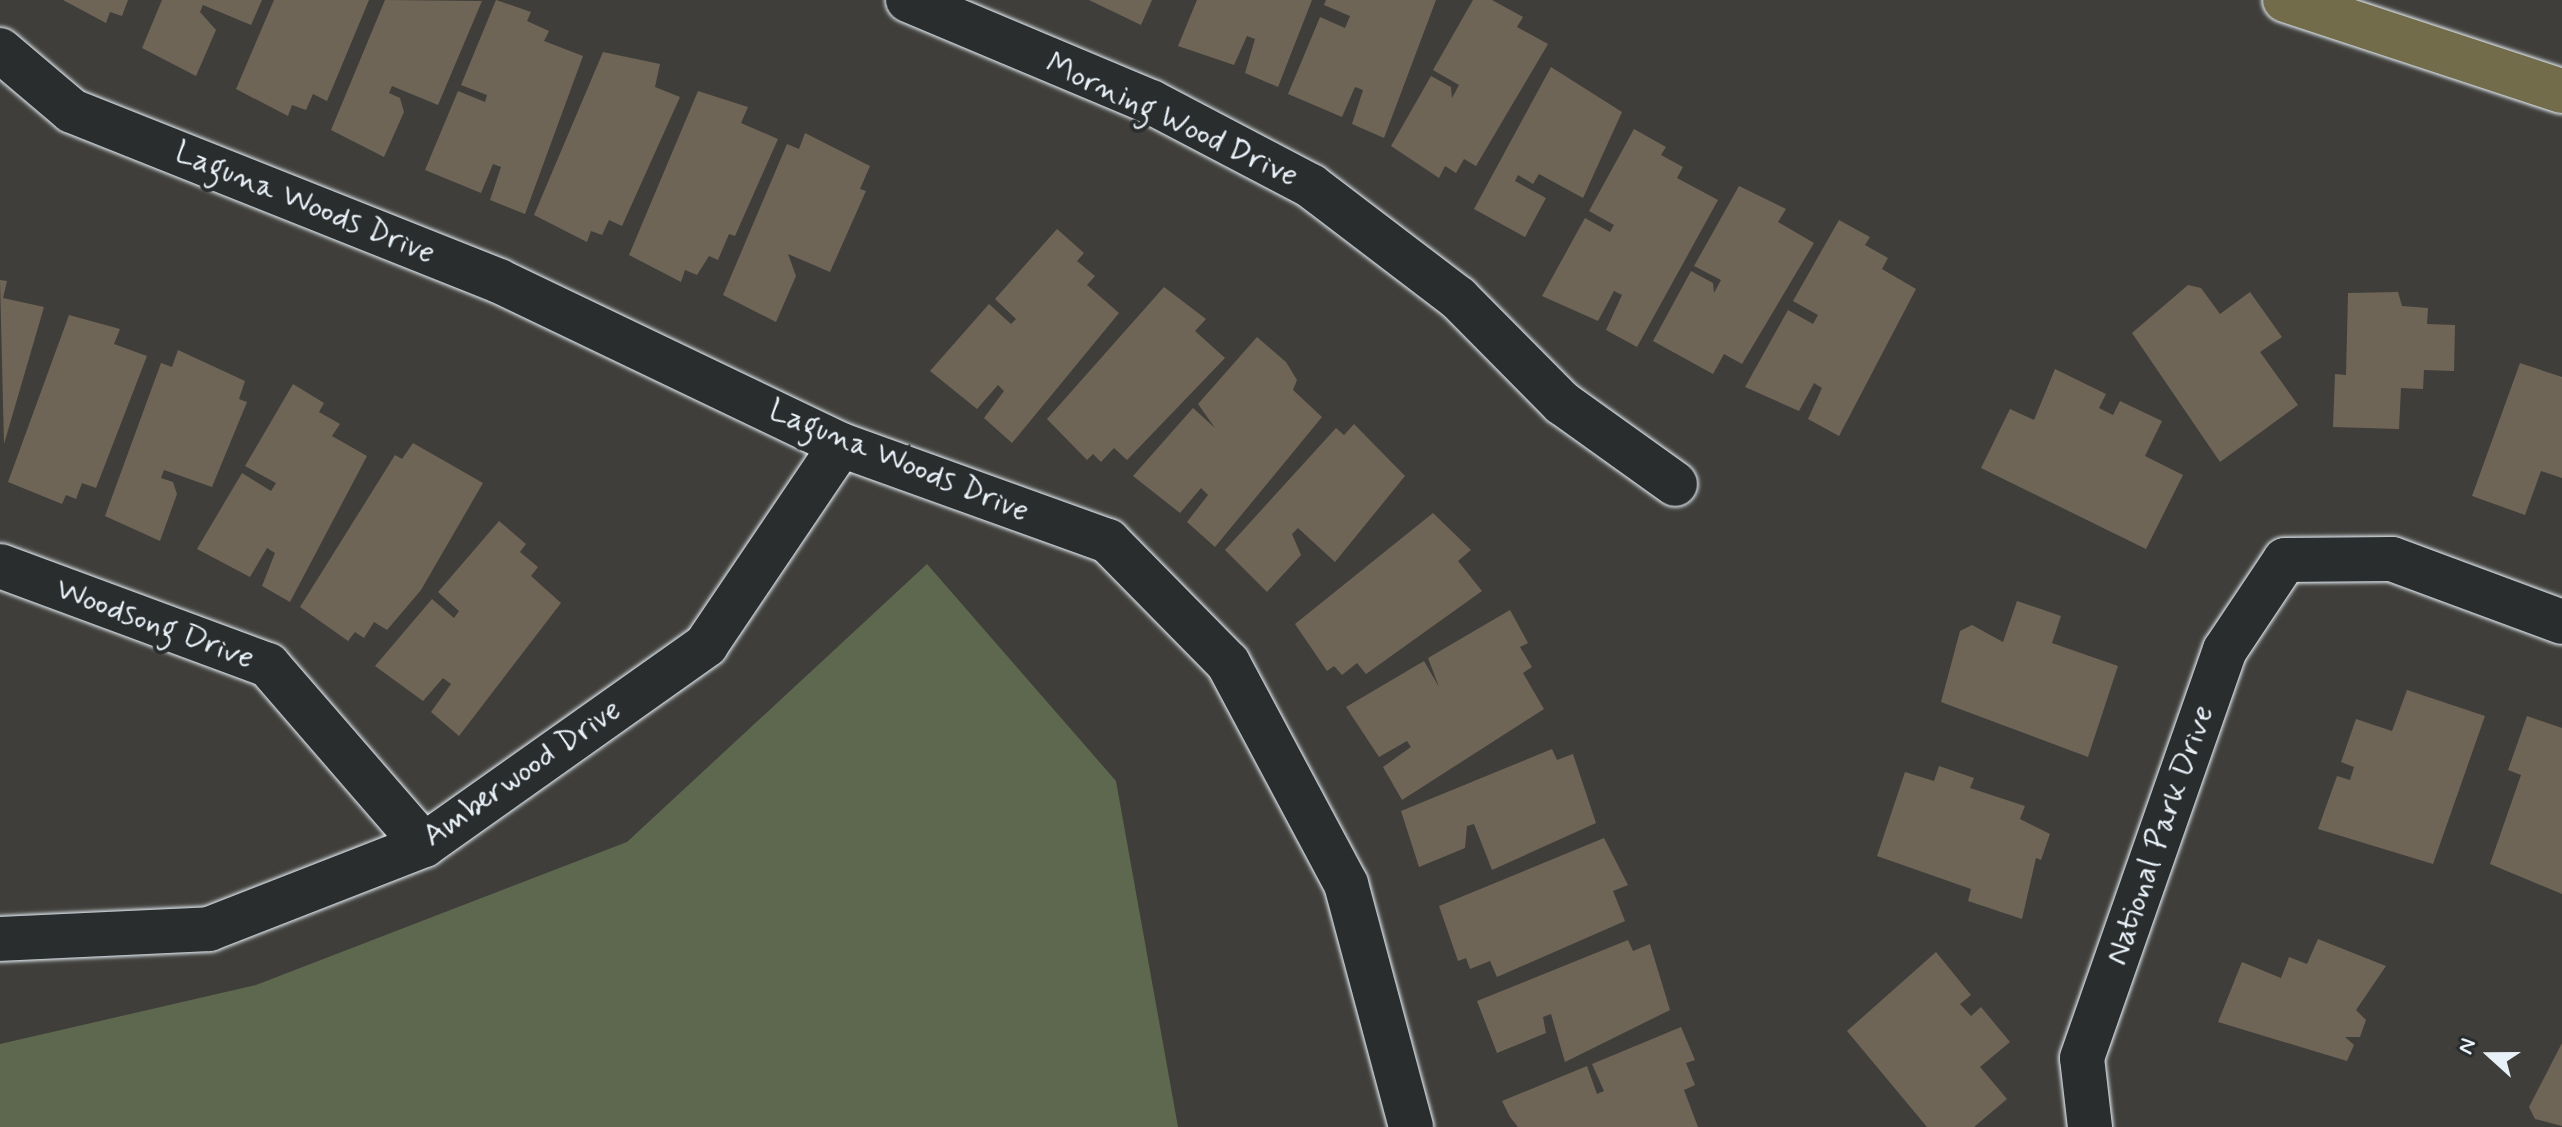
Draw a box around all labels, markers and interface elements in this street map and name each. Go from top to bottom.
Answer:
street label: Morning Wood Drive [1039,44,1305,196]
street label: Laguna Woods Drive [169,133,441,273]
street label: Laguna Woods Drive [763,391,1035,531]
street label: Woodsong Drive [52,571,258,677]
street label: Amberwood Drive [415,690,629,856]
street label: National Park Drive [2099,705,2221,965]
north arrow [2450,1015,2530,1095]
text: N [2452,1035,2483,1058]

